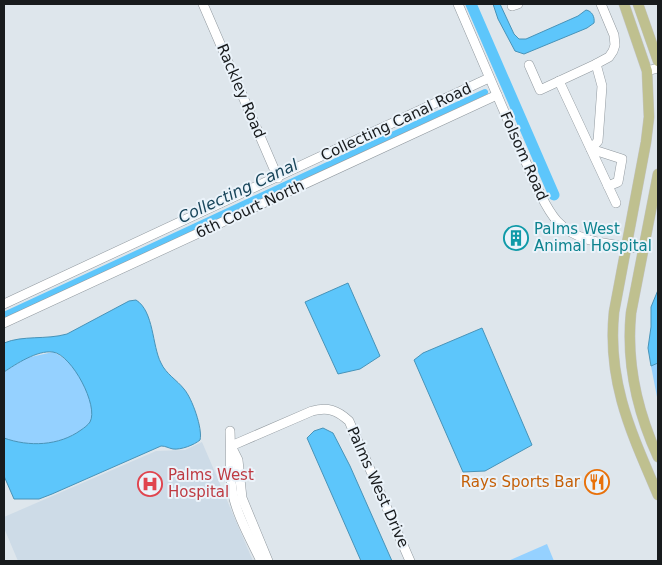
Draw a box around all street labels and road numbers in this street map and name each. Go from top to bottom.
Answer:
street label: Rackley Road [213,41,269,141]
street label: Collecting Canal Road [318,79,474,165]
street label: Folsom Road [496,109,552,203]
street label: 6th Court North [193,176,307,242]
street label: Palms West Drive [343,424,413,550]

